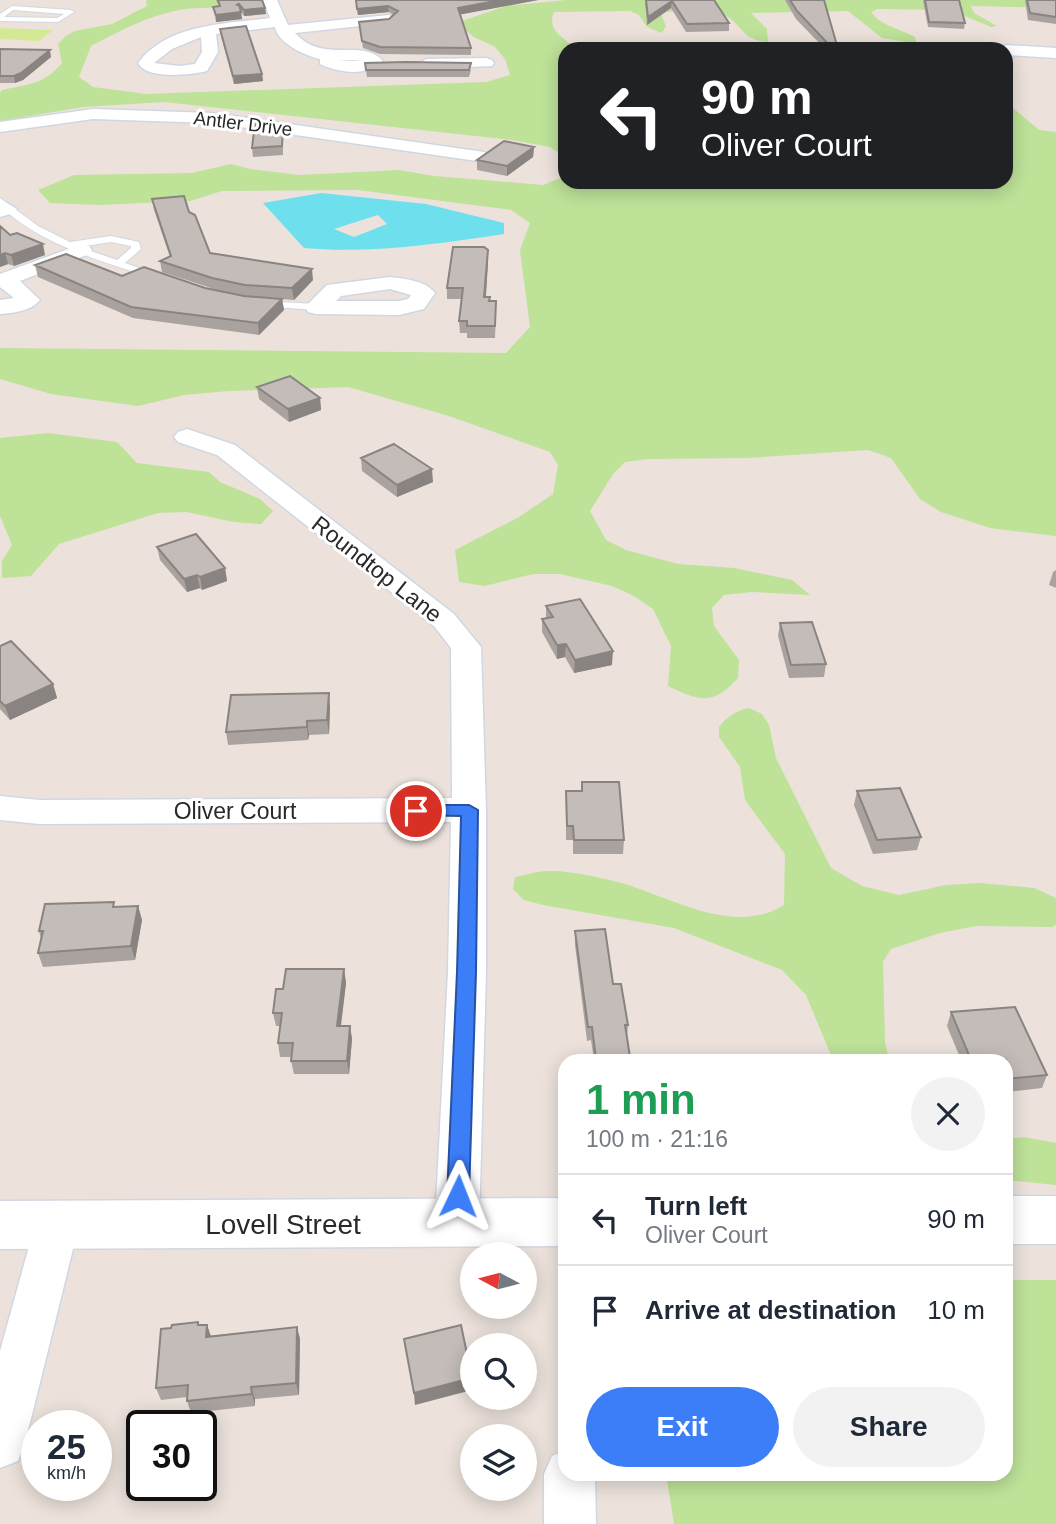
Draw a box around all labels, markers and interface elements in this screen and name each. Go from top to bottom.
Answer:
icon: left [586,70,677,161]
text: 90 m [701,70,813,124]
street label: Antler Drive [192,107,293,140]
text: Oliver Court [701,127,872,163]
street label: Roundtop Lane [307,510,447,628]
pin [386,781,446,841]
icon: arrive [397,792,435,830]
street label: Oliver Court [174,798,297,824]
text: 1 min [586,1076,696,1123]
button: close [911,1077,985,1151]
text: 100 m · 21:16 [586,1126,728,1152]
position arrow [421,1159,495,1233]
text: Turn left [645,1191,747,1221]
icon: left [586,1201,624,1239]
text: 90 m [927,1204,985,1234]
street label: Lovell Street [205,1209,361,1240]
text: Oliver Court [645,1222,768,1248]
north arrow [460,1242,537,1320]
map controls [460,1242,537,1501]
icon: arrive [586,1292,624,1330]
text: Arrive at destination [645,1295,896,1325]
text: 10 m [927,1295,985,1325]
button: search [460,1333,537,1410]
button: Exit [586,1387,779,1467]
button: Share [793,1387,985,1467]
speed limit sign: 30 [126,1410,217,1501]
button: layers [460,1424,537,1501]
text: 25 [47,1427,86,1466]
text: km/h [47,1463,86,1483]

